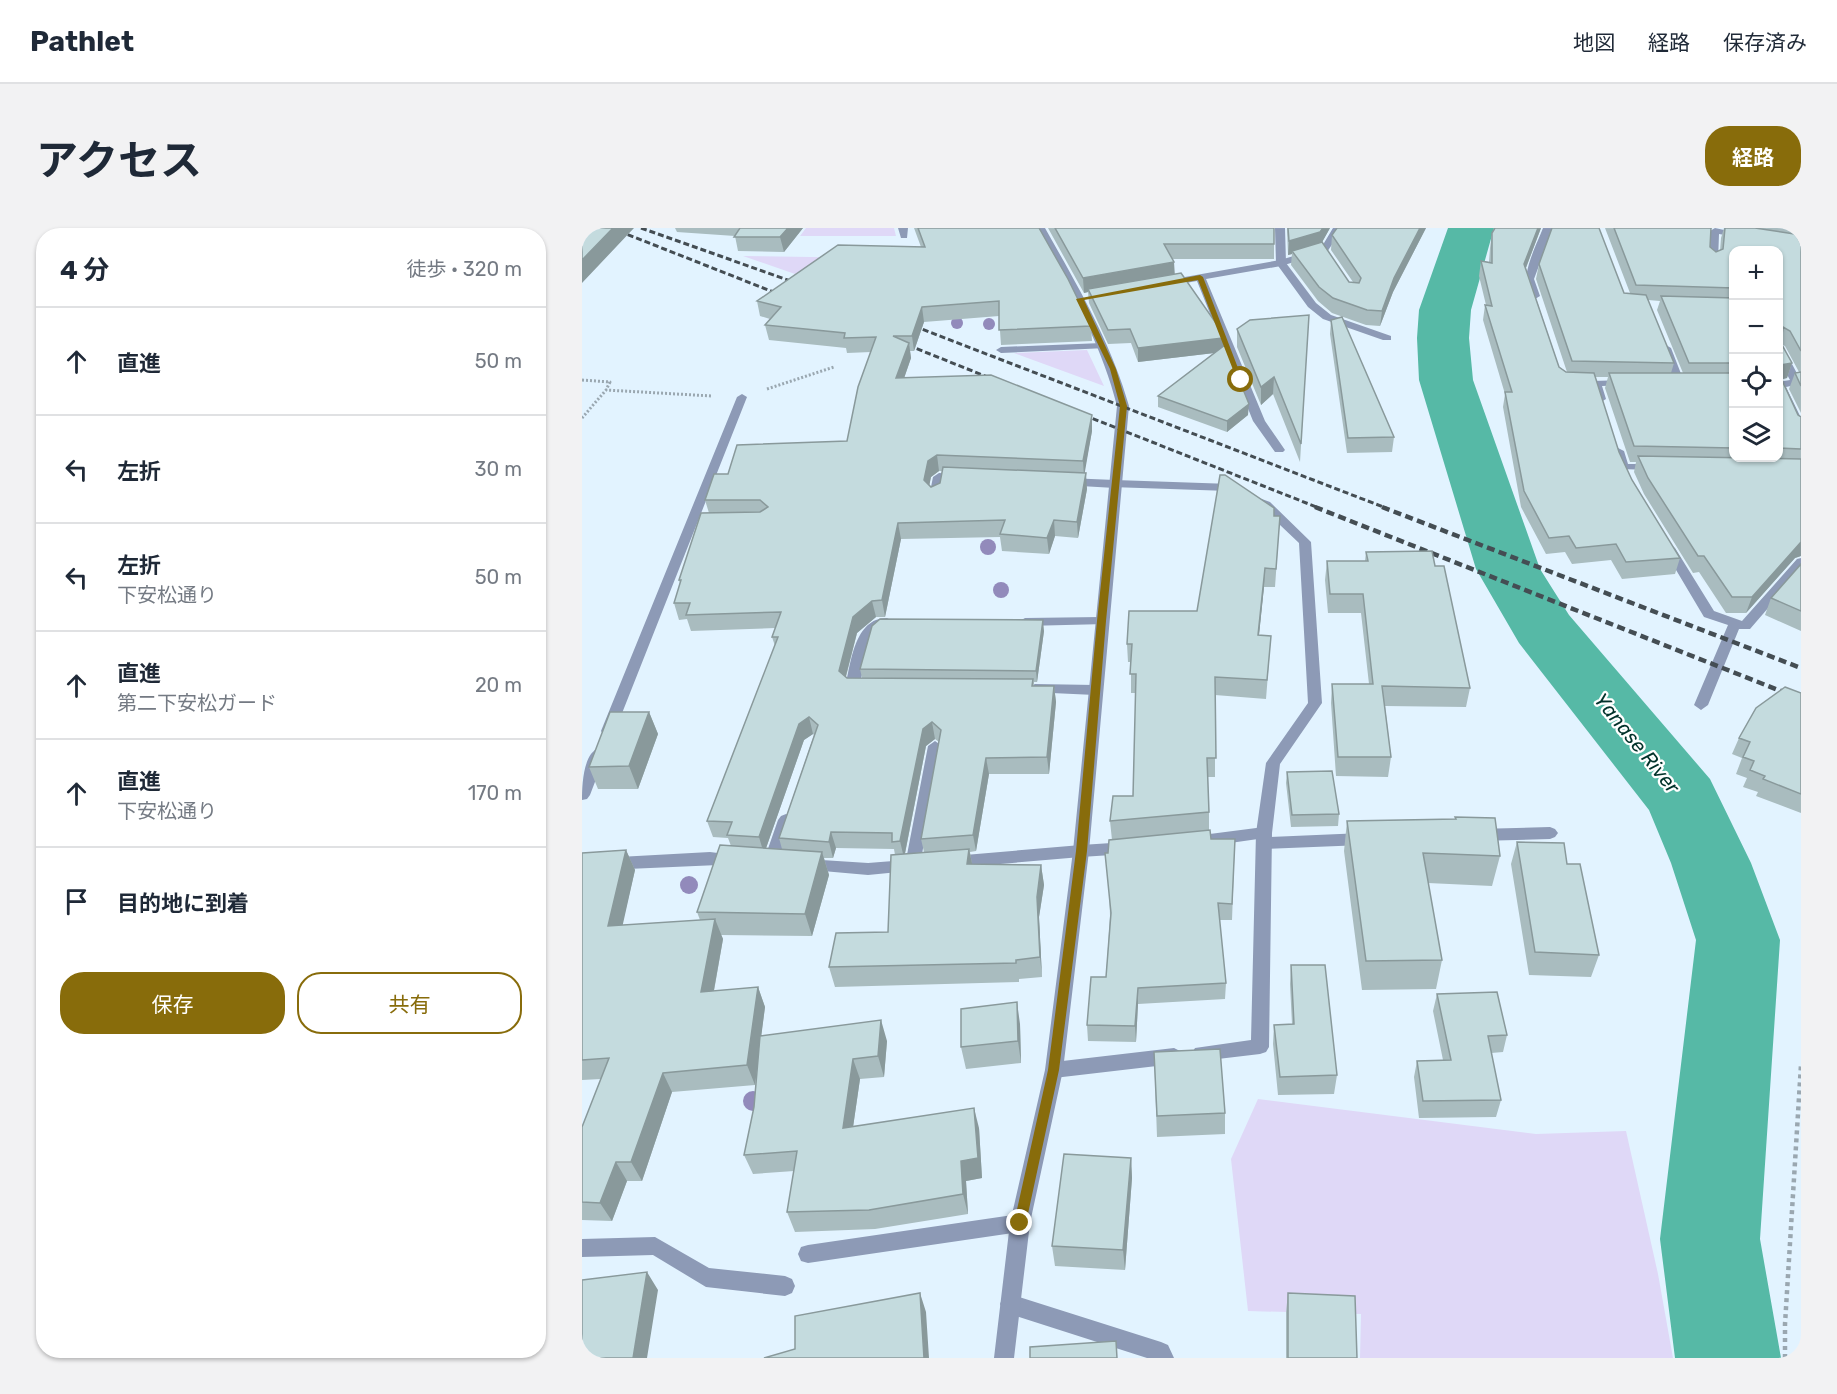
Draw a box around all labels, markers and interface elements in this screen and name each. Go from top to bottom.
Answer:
text: Pathlet [30,25,134,58]
text: 地図 [1573,30,1615,55]
text: 経路 [1648,30,1690,55]
text: 保存済み [1723,30,1807,55]
button: 経路 [1705,126,1801,186]
text: アクセス [36,136,202,186]
map controls [1729,246,1783,462]
button: + [1729,246,1783,300]
text: 4 分 [60,255,109,286]
text: 徒歩 · 320 m [406,257,522,281]
button: − [1729,300,1783,354]
icon: ahead [60,345,93,378]
text: 50 m [475,349,522,373]
text: 直進 [117,350,161,377]
button: locate [1729,354,1783,408]
route start [1227,366,1253,392]
button: layers [1729,408,1783,462]
icon: left [60,453,93,486]
text: 30 m [475,457,522,481]
text: 左折 [117,458,161,485]
text: 左折 [117,552,161,579]
icon: left [60,561,93,594]
text: 50 m [475,565,522,589]
text: 下安松通り [117,583,217,607]
text: 直進 [117,660,161,687]
icon: ahead [60,669,93,702]
text: 20 m [475,673,522,697]
water label: Yanase River [1589,688,1686,799]
text: 第二下安松ガード [117,691,277,715]
text: 直進 [117,768,161,795]
icon: ahead [60,777,93,810]
text: 170 m [468,781,522,805]
text: 下安松通り [117,799,217,823]
icon: arrive [60,885,93,918]
text: 目的地に到着 [117,890,249,917]
button: 保存 [60,972,285,1034]
button: 共有 [297,972,522,1034]
route end [1006,1209,1032,1235]

